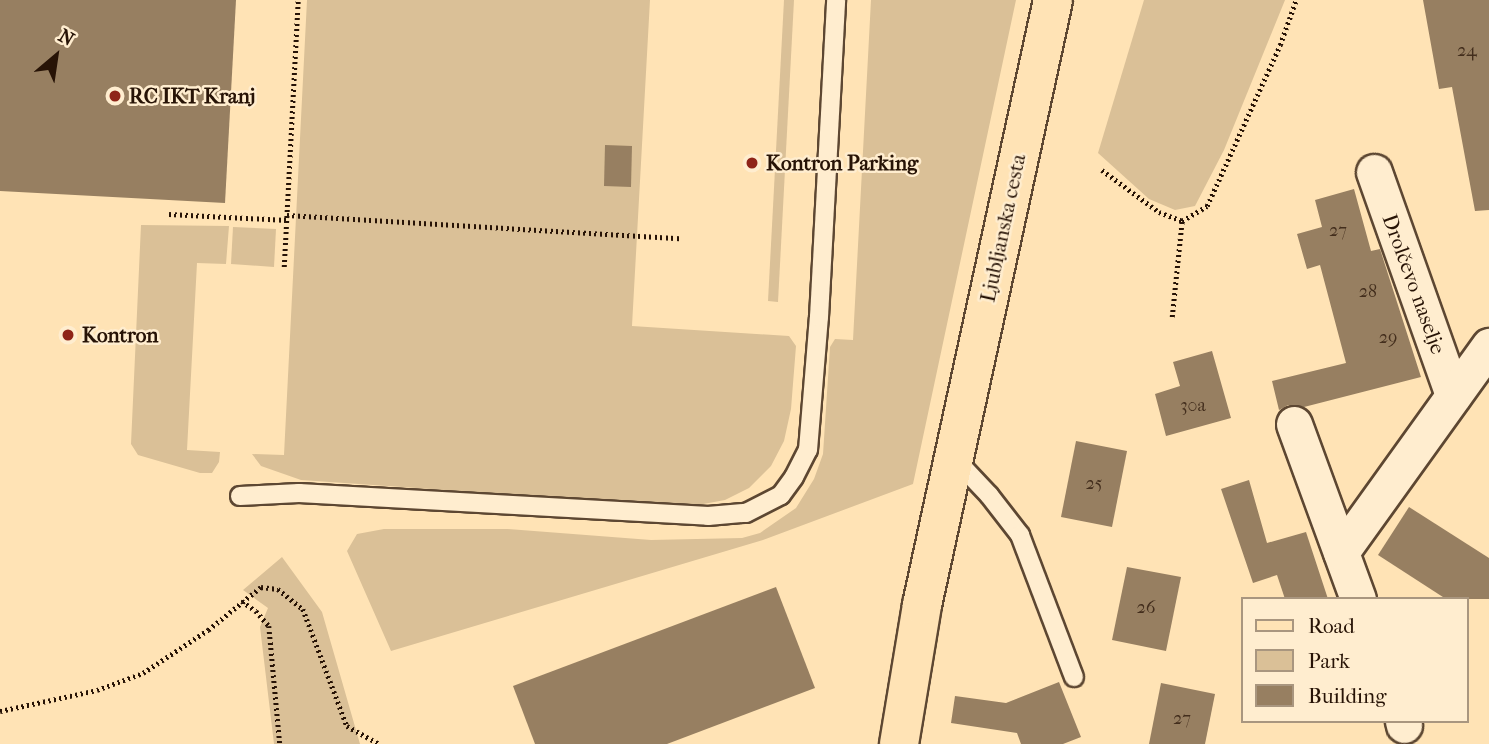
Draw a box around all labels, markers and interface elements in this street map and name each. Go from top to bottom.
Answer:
north arrow [21,21,91,91]
text: N [55,25,78,51]
house number: 24 [1457,40,1477,62]
place label: RC IKT Kranj [129,83,255,109]
marker: RC IKT Kranj [107,88,123,104]
place label: Kontron Parking [766,150,918,176]
street label: Ljubljanska cesta [975,152,1031,304]
marker: Kontron Parking [744,155,760,171]
street label: Drolčevo naselje [1377,211,1451,357]
house number: 27 [1329,220,1347,242]
house number: 28 [1359,281,1377,303]
place label: Kontron [82,322,158,348]
marker: Kontron [60,327,76,343]
house number: 29 [1379,327,1397,349]
house number: 30a [1180,395,1206,417]
house number: 25 [1085,473,1103,495]
house number: 26 [1136,597,1156,619]
legend [1240,597,1468,723]
text: Road [1308,614,1355,638]
text: Park [1308,649,1350,673]
text: Building [1308,684,1386,708]
house number: 27 [1173,708,1191,730]

